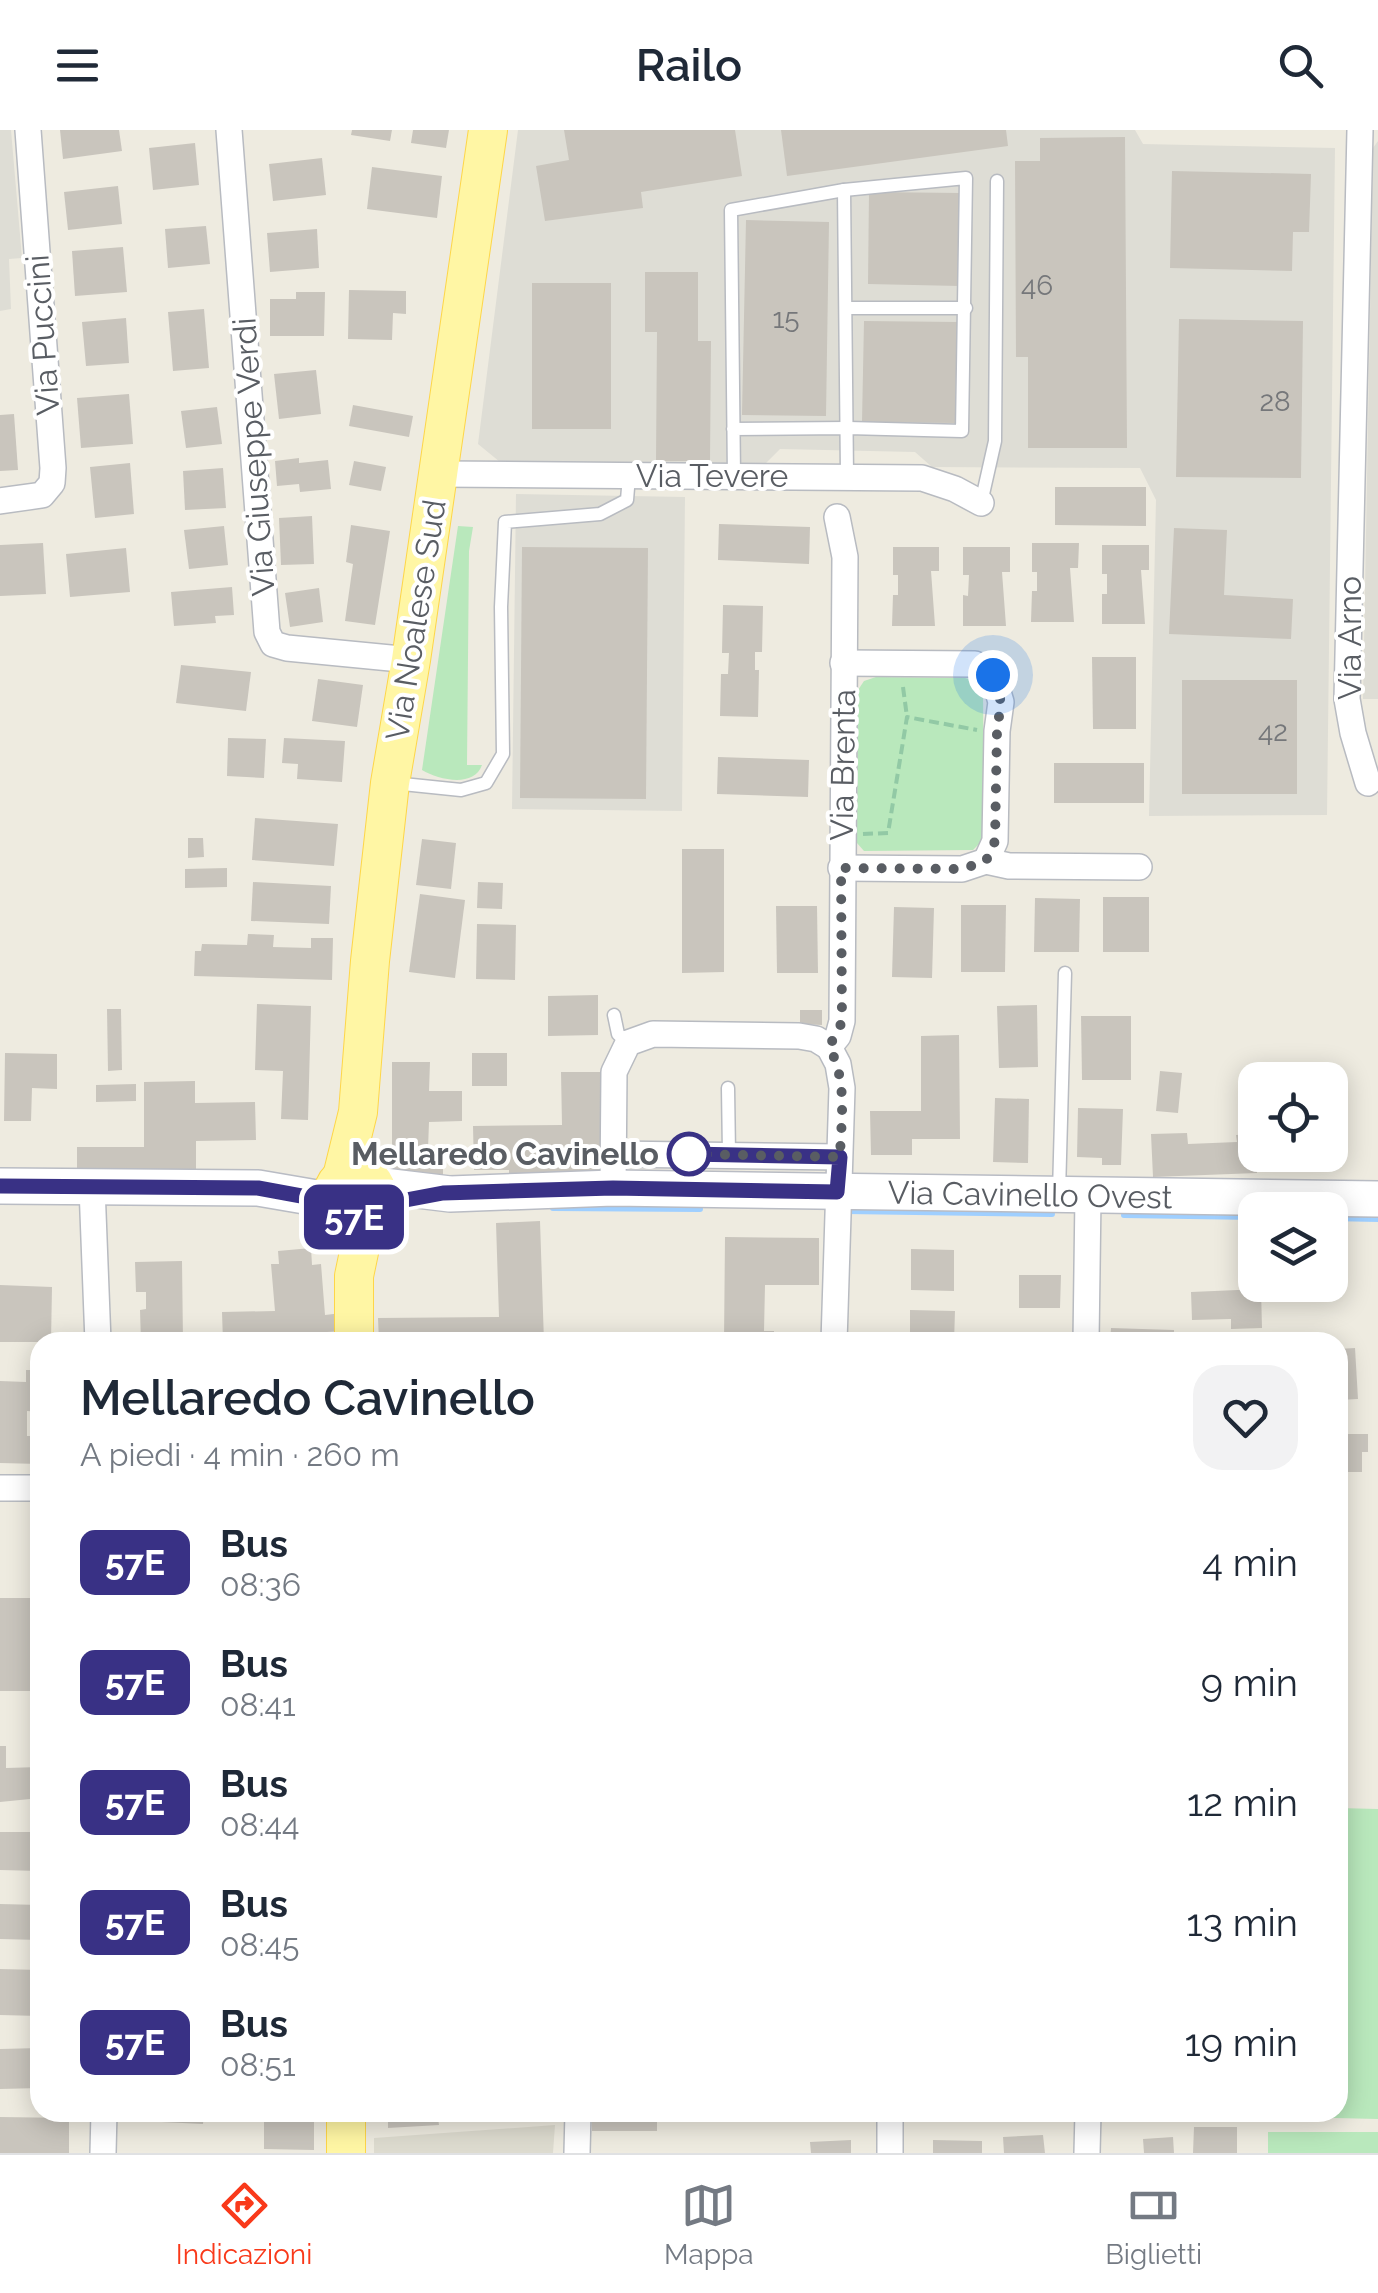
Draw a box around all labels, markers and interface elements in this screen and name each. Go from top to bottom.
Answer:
icon: menu [50,38,105,93]
icon: search [1273,38,1328,93]
text: Railo [636,39,742,92]
street label: Via Puccini [18,254,67,417]
house number: 46 [1021,269,1053,302]
house number: 15 [772,302,800,335]
street label: Via Giuseppe Verdi [225,317,282,597]
house number: 28 [1259,385,1291,418]
street label: Via Tevere [636,457,788,494]
street label: Via Noalese Sud [378,497,453,743]
street label: Via Arno [1331,576,1368,700]
your location [968,650,1018,700]
street label: Via Brenta [823,689,862,841]
house number: 42 [1258,715,1288,748]
map controls [1238,1062,1348,1302]
button: locate [1238,1062,1348,1172]
marker: Mellaredo Cavinello [668,1133,710,1175]
place label: Mellaredo Cavinello [351,1135,659,1172]
street label: Via Cavinello Ovest [887,1174,1173,1215]
line badge: 57E [296,1184,412,1250]
button: layers [1238,1192,1348,1302]
text: 57E [324,1197,384,1238]
button: heart [1193,1365,1298,1470]
text: Mellaredo Cavinello [80,1370,535,1426]
text: A piedi · 4 min · 260 m [80,1436,400,1473]
text: Bus [220,1521,288,1566]
text: 4 min [1202,1540,1298,1585]
text: 57E [105,1542,165,1583]
text: 08:36 [220,1566,301,1603]
text: Bus [220,1641,288,1686]
text: 9 min [1201,1660,1298,1705]
text: 57E [105,1662,165,1703]
text: 08:41 [220,1686,296,1723]
text: Bus [220,1761,288,1806]
text: 12 min [1187,1780,1298,1825]
text: 57E [105,1782,165,1823]
text: 08:44 [220,1806,300,1843]
text: Bus [220,1881,288,1926]
text: 13 min [1186,1900,1298,1945]
text: 57E [105,1902,165,1943]
text: 08:45 [220,1926,300,1963]
text: Bus [220,2001,288,2046]
text: 19 min [1184,2020,1298,2065]
text: 57E [105,2022,165,2063]
text: 08:51 [220,2046,296,2083]
tab: Indicazioni [176,2178,312,2271]
tab: Mappa [664,2178,753,2271]
tab: Biglietti [1105,2178,1202,2271]

